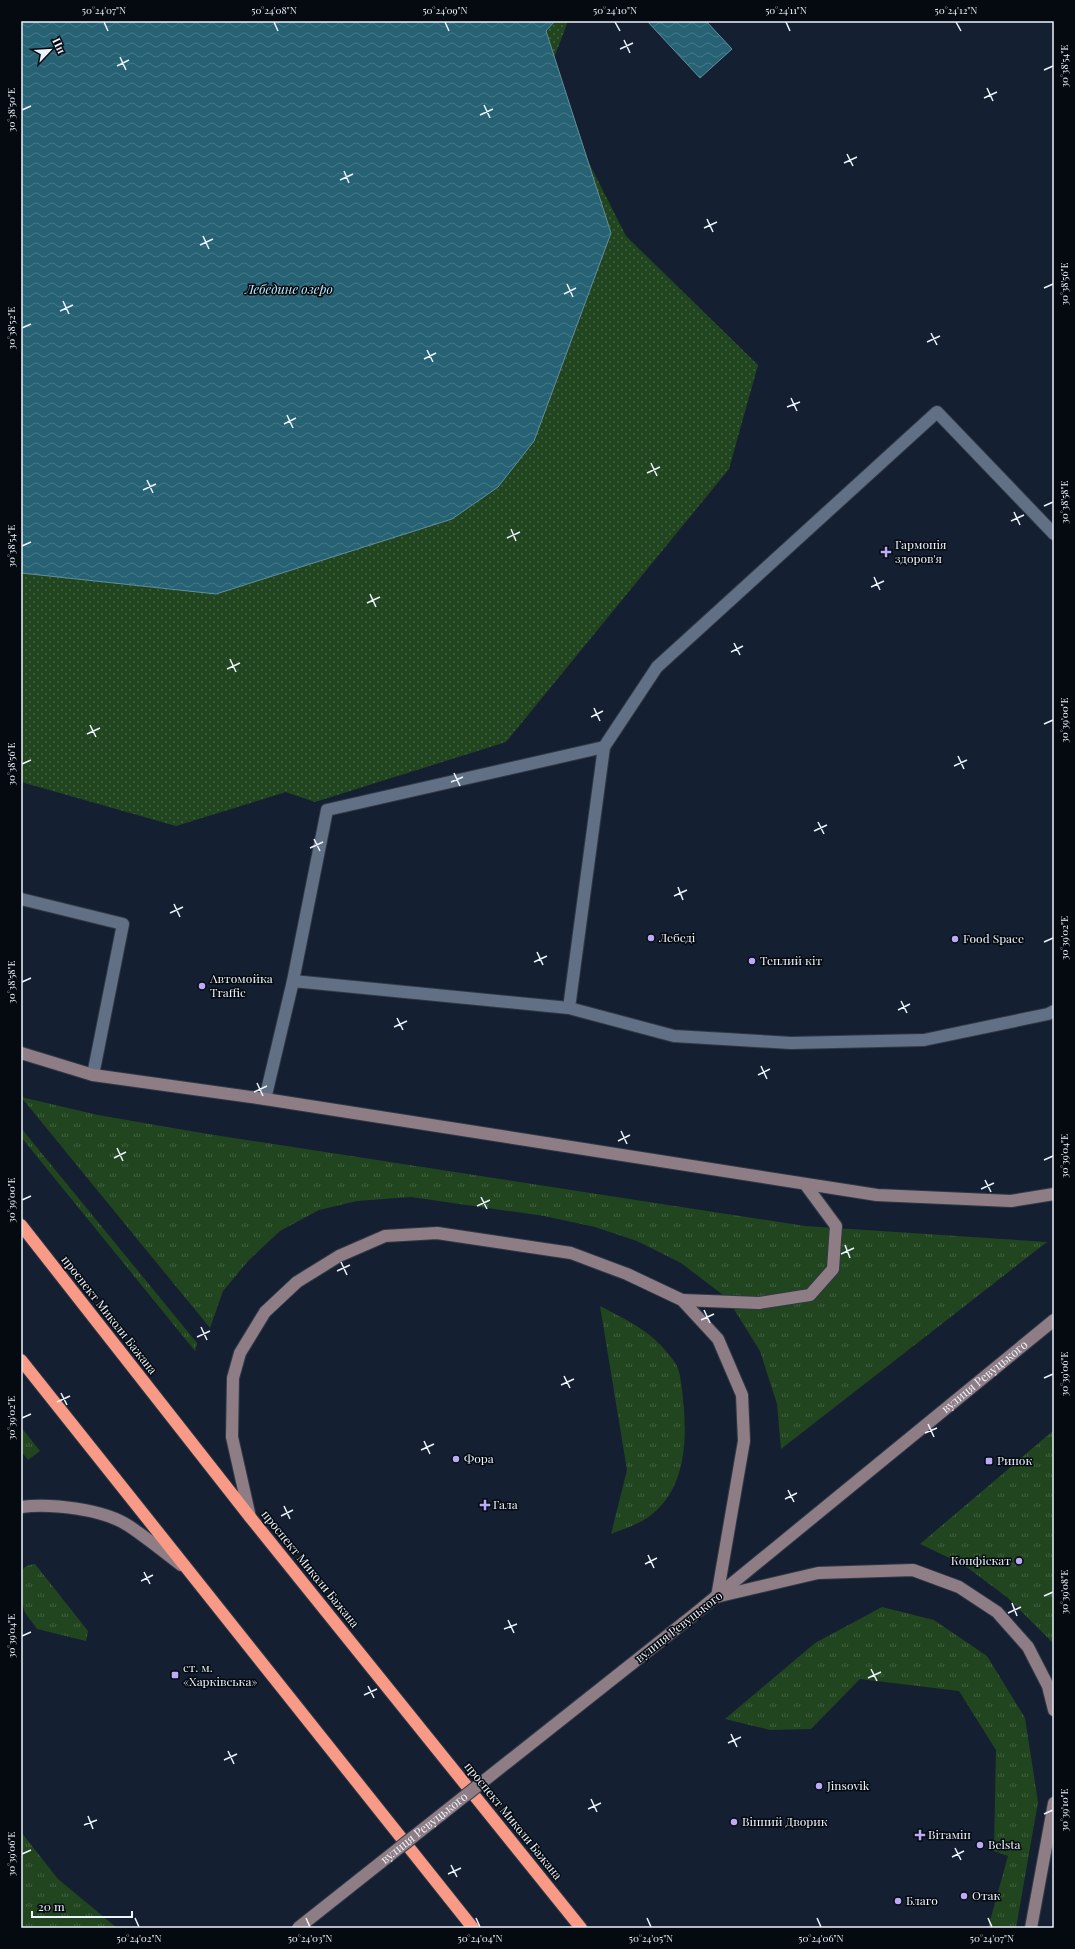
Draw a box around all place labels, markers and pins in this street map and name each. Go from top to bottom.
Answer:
place label: Гармонія здоров'я [895,536,947,566]
marker: Гармонія здоров'я [880,546,892,558]
place label: Лебеді [658,929,696,945]
place label: Food Space [963,930,1024,946]
marker: Лебеді [646,933,656,943]
marker: Food Space [950,934,960,944]
place label: Теплий кіт [760,952,822,968]
marker: Теплий кіт [747,956,757,966]
place label: Автомойка Traffic [209,970,273,1000]
marker: Автомойка Traffic [197,981,207,991]
place label: Фора [464,1450,494,1466]
place label: Ринок [997,1452,1032,1468]
marker: Фора [451,1454,461,1464]
marker: Ринок [984,1456,994,1466]
place label: Гала [493,1496,518,1512]
marker: Гала [480,1500,490,1510]
place label: Конфіскат [951,1552,1011,1568]
marker: Конфіскат [1014,1556,1024,1566]
place label: ст. м. «Харківська» [183,1659,257,1689]
marker: ст. м. «Харківська» [170,1670,180,1680]
place label: Jinsovik [826,1777,870,1793]
marker: Jinsovik [814,1781,824,1791]
place label: Вінний Дворик [742,1813,828,1829]
marker: Вінний Дворик [729,1817,739,1827]
place label: Вітамін [928,1826,971,1842]
marker: Вітамін [915,1830,925,1840]
place label: Belsta [988,1836,1021,1852]
marker: Belsta [975,1840,985,1850]
place label: Отак [972,1887,1001,1903]
marker: Отак [959,1891,969,1901]
place label: Благо [906,1892,938,1908]
marker: Благо [893,1896,903,1906]

